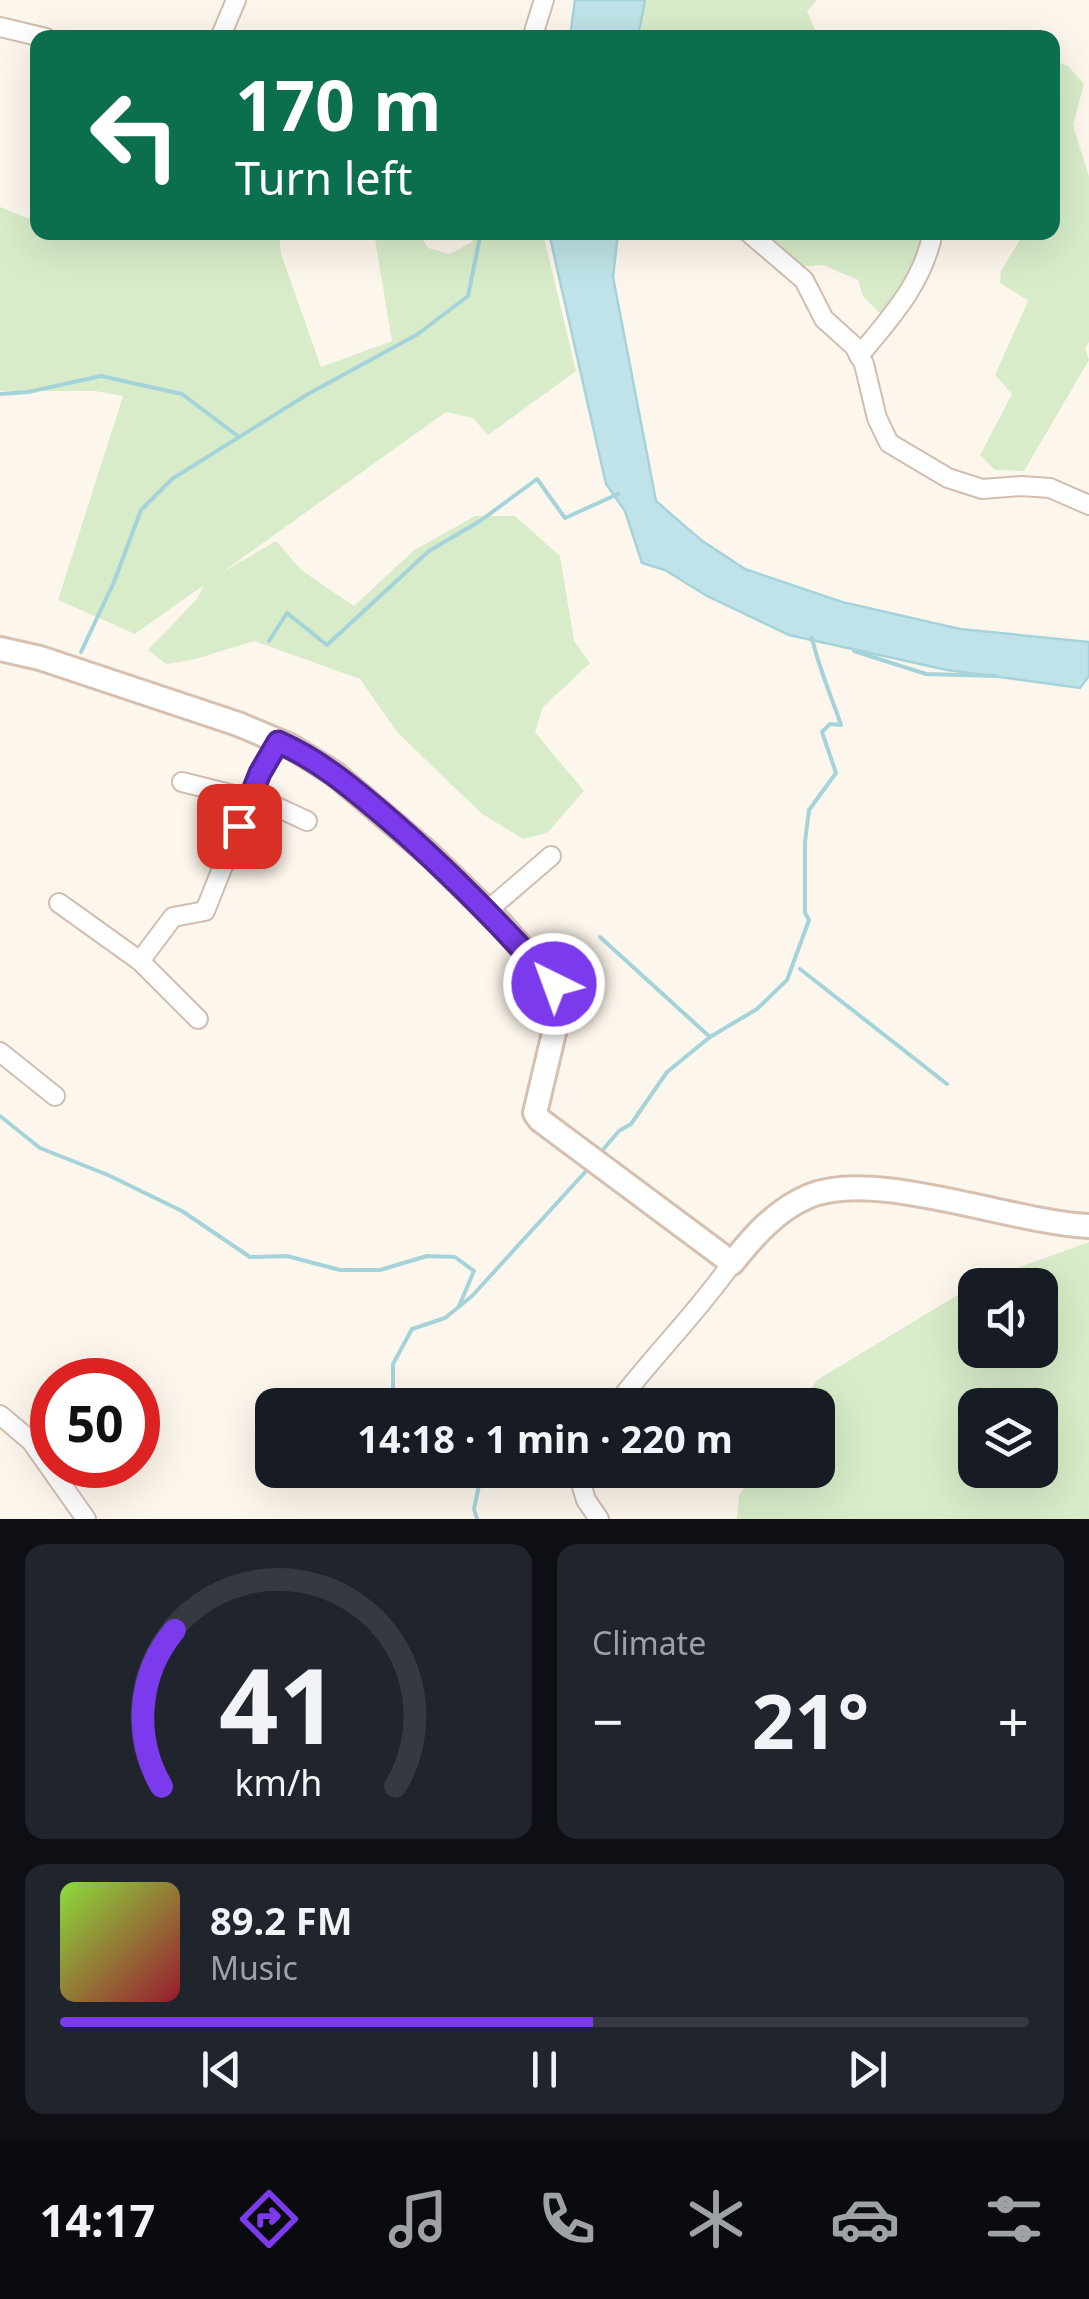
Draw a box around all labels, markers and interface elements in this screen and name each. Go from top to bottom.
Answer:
text: 170 m [235,56,442,152]
icon: left [70,70,200,200]
text: Turn left [235,147,412,208]
pin [197,784,282,869]
icon: arrive [212,799,267,854]
position arrow [502,932,606,1036]
map controls [958,1268,1058,1488]
button: sound [958,1268,1058,1368]
speed limit sign: 50 [30,1358,160,1488]
button: layers [958,1388,1058,1488]
text: 14:18 · 1 min · 220 m [357,1412,733,1464]
text: Climate [592,1621,706,1664]
text: 41 [219,1633,338,1774]
text: 21° [752,1669,869,1771]
text: − [592,1683,623,1758]
text: + [998,1683,1029,1758]
text: km/h [235,1758,322,1806]
text: 89.2 FM [210,1894,352,1946]
text: Music [210,1946,298,1989]
icon: previous [194,2042,249,2097]
icon: pause [517,2042,572,2097]
icon: next [840,2042,895,2097]
icon: directions [234,2184,304,2254]
icon: music [383,2184,453,2254]
icon: phone [532,2184,602,2254]
icon: climate [681,2184,751,2254]
icon: car [830,2184,900,2254]
icon: filters [979,2184,1049,2254]
text: 14:17 [40,2189,155,2250]

